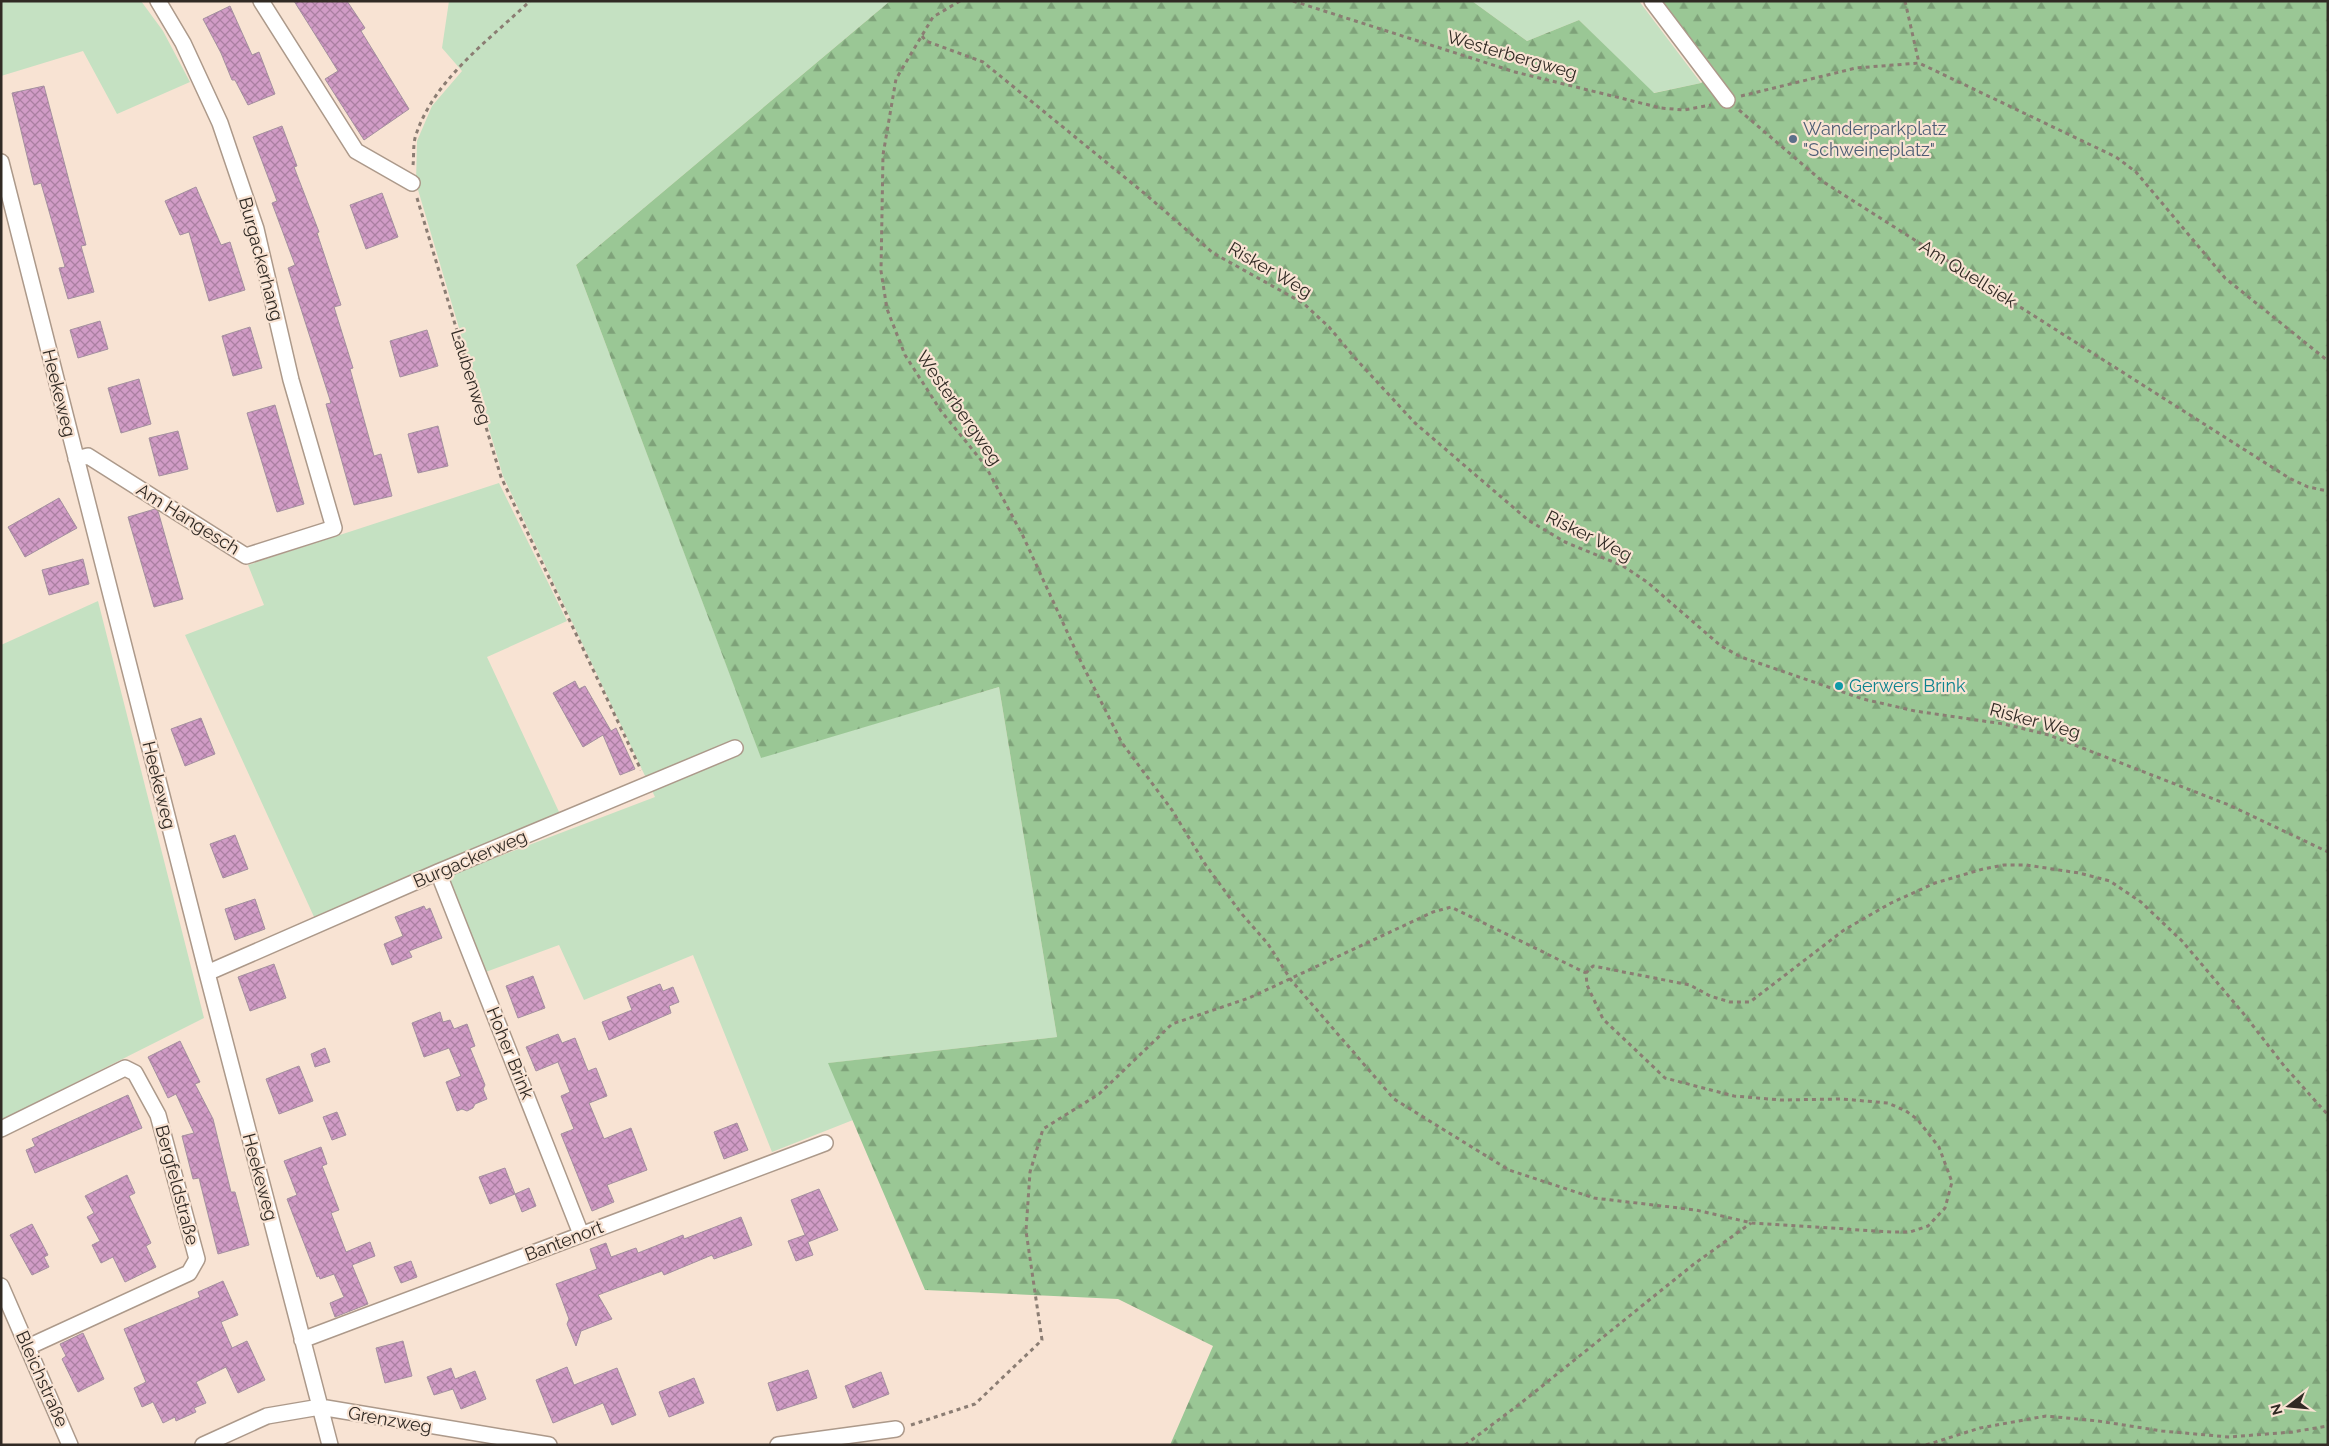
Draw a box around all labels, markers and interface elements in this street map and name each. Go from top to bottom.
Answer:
street label: Westerbergweg [1445,26,1580,83]
place label: Wanderparkplatz "Schweineplatz" [1803,118,1947,160]
marker: Wanderparkplatz "Schweineplatz" [1787,133,1799,145]
street label: Burgackerhang [235,195,288,323]
street label: Am Quellsiek [1916,235,2021,312]
street label: Risker Weg [1225,237,1316,302]
street label: Laubenweg [447,326,496,427]
street label: Heekeweg [38,347,81,439]
street label: Westerbergweg [912,347,1007,469]
street label: Am Hangesch [133,479,244,559]
street label: Risker Weg [1543,506,1636,565]
place label: Gerwers Brink [1849,675,1966,696]
marker: Gerwers Brink [1833,680,1845,692]
street label: Risker Weg [1987,698,2083,743]
street label: Heekeweg [138,739,181,831]
street label: Burgackerweg [410,825,530,892]
street label: Hoher Brink [482,1004,539,1102]
street label: Bergfeldstraße [151,1123,204,1248]
street label: Heekeweg [239,1131,282,1223]
street label: Bantenort [522,1216,606,1265]
street label: Bleichstraße [12,1327,73,1431]
north arrow [2264,1381,2314,1431]
street label: Grenzweg [346,1402,434,1437]
text: N [2267,1402,2286,1417]

